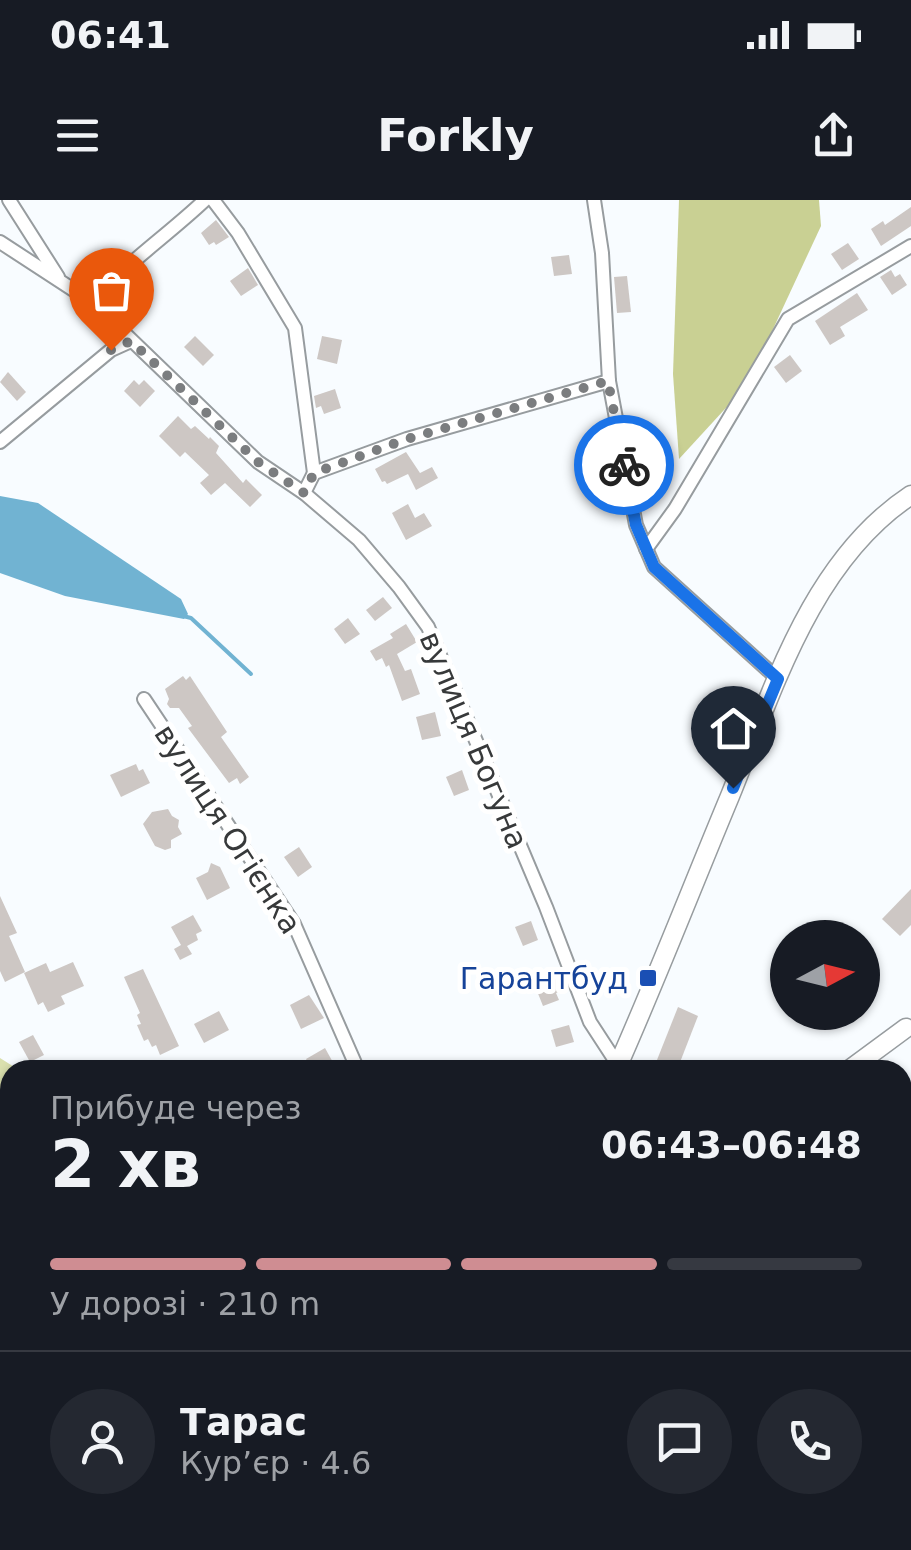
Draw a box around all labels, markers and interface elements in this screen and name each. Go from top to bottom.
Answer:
text: 06:41 [50,13,171,57]
icon: menu [50,108,105,163]
icon: share [806,108,861,163]
text: Forkly [377,109,534,162]
pin [69,248,154,351]
icon: bag [84,263,139,318]
courier [574,415,674,515]
icon: bike [597,438,652,493]
street label: вулиця Богуна [412,626,536,854]
pin [691,686,776,789]
icon: home [706,701,761,756]
street label: вулиця Огієнка [147,718,309,940]
north arrow [770,920,880,1030]
map controls [770,920,880,1030]
place label: Гарантбуд [460,961,628,996]
marker: Гарантбуд [637,967,659,989]
text: Прибуде через [50,1089,301,1127]
text: 06:43–06:48 [601,1123,862,1167]
text: 2 хв [50,1127,201,1202]
text: У дорозі · 210 m [50,1285,320,1323]
button: person [50,1389,155,1494]
button: chat [627,1389,732,1494]
button: phone [757,1389,862,1494]
text: Тарас [180,1400,307,1444]
text: Кур’єр · 4.6 [180,1444,371,1482]

